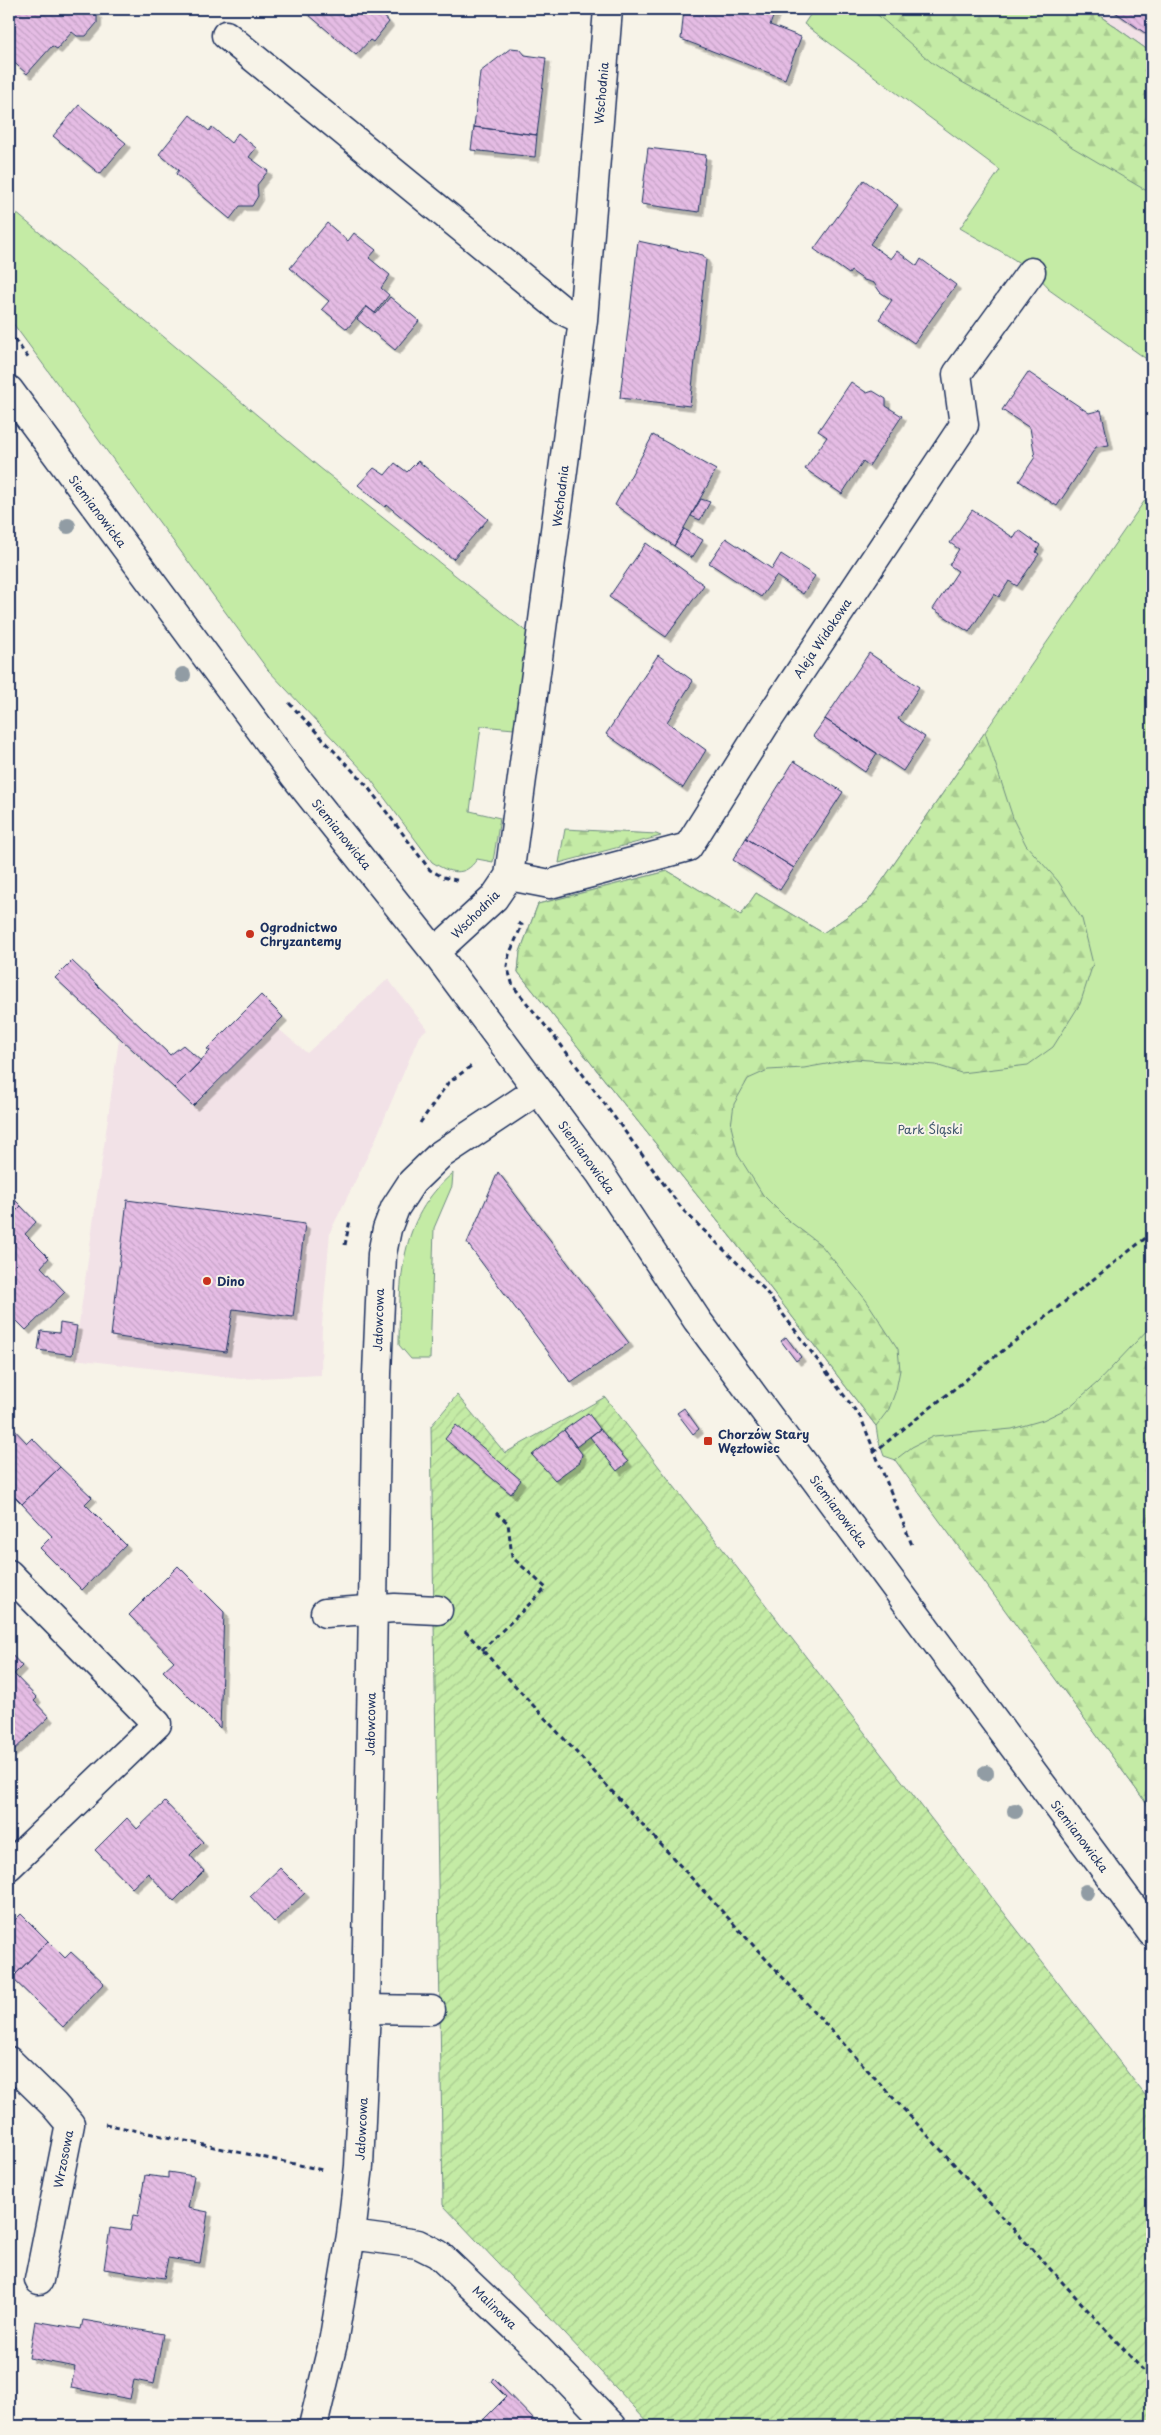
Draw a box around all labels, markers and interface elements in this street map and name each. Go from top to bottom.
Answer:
street label: Wschodnia [589,61,613,125]
street label: Wschodnia [547,463,573,528]
street label: Siemianowicka [65,471,131,551]
street label: Aleja Widokowa [789,594,856,682]
street label: Siemianowicka [308,795,376,874]
street label: Wschodnia [447,885,504,942]
place label: Ogrodnictwo Chryzantemy [260,918,341,950]
marker: Ogrodnictwo Chryzantemy [244,928,256,940]
street label: Siemianowicka [554,1117,620,1198]
park label: Park Śląski [897,1120,963,1138]
place label: Dino [217,1272,245,1290]
marker: Dino [201,1275,213,1287]
street label: Jałowcowa [368,1288,388,1352]
place label: Chorzów Stary Węzłowiec [718,1425,809,1457]
marker: Chorzów Stary Węzłowiec [702,1435,714,1447]
street label: Siemianowicka [806,1471,872,1551]
street label: Jałowcowa [360,1692,380,1756]
street label: Siemianowicka [1047,1796,1113,1876]
street label: Jałowcowa [350,2096,372,2161]
street label: Wrzosowa [49,2128,78,2190]
street label: Malinowa [469,2281,522,2333]

